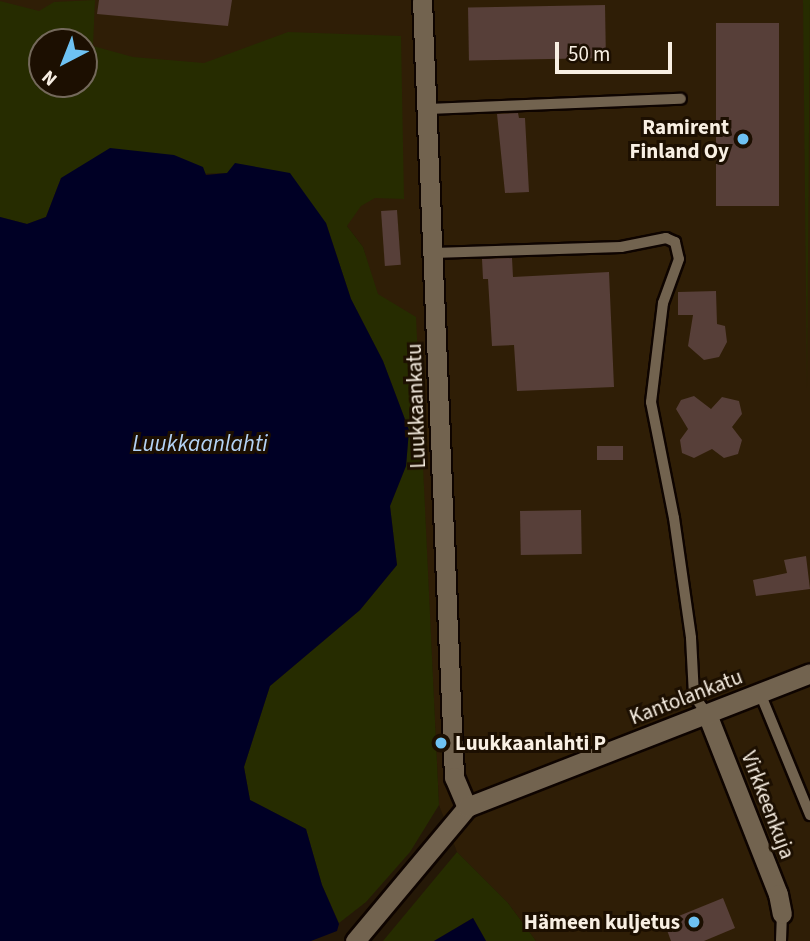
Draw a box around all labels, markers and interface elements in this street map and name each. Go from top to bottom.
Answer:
north arrow [28,28,98,98]
scale bar [558,28,675,72]
text: 50 m [568,39,610,69]
text: N [36,63,64,92]
place label: Ramirent Finland Oy [630,114,729,164]
marker: Ramirent Finland Oy [735,131,751,147]
street label: Luukkaankatu [401,343,431,469]
water label: Luukkaanlahti [132,430,268,458]
street label: Kantolankatu [626,664,746,730]
place label: Luukkaanlahti P [455,730,606,756]
marker: Luukkaanlahti P [433,735,449,751]
street label: Virkkeenkuja [736,748,800,862]
place label: Hämeen kuljetus [524,909,680,935]
marker: Hämeen kuljetus [686,914,702,930]

